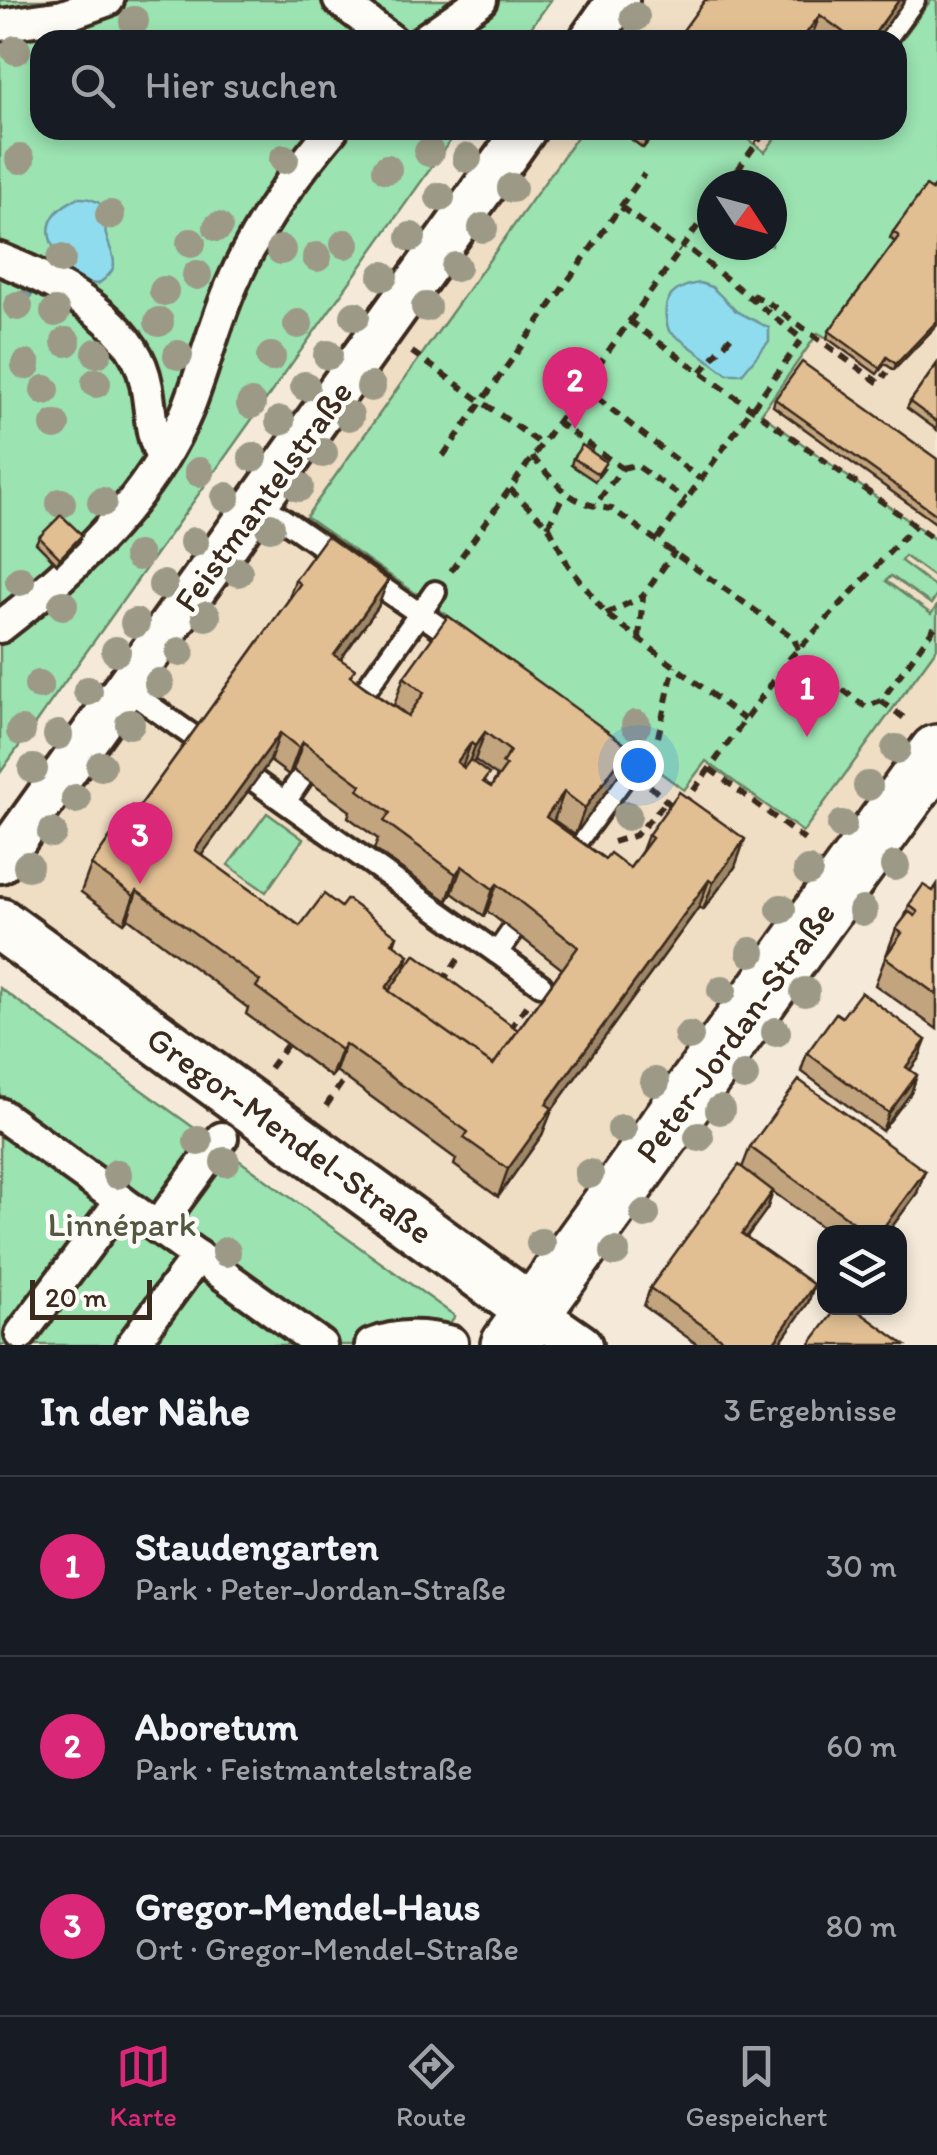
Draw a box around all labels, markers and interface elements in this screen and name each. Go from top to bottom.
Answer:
search box [30,30,907,140]
icon: search [65,58,120,113]
text: Hier suchen [145,62,337,108]
north arrow [697,170,787,260]
pin: 2 [542,346,608,429]
street label: Feistmantelstraße [165,372,361,620]
pin: 1 [774,654,840,737]
your location [613,740,664,791]
pin: 3 [108,802,172,884]
street label: Peter-Jordan-Straße [626,893,844,1171]
street label: Gregor-Mendel-Straße [139,1017,441,1253]
park label: Linnépark [47,1203,197,1245]
map controls [817,1225,907,1315]
button: layers [817,1225,907,1315]
scale bar [30,1275,152,1320]
text: 20 m [45,1280,107,1314]
text: In der Nähe [40,1385,250,1436]
text: 3 Ergebnisse [724,1391,897,1429]
text: Staudengarten [135,1524,379,1570]
text: 1 [65,1547,80,1585]
text: 30 m [826,1547,897,1585]
text: Park · Peter-Jordan-Straße [135,1570,506,1608]
text: Aboretum [135,1704,298,1750]
text: 2 [64,1727,81,1765]
text: 60 m [826,1727,897,1765]
text: Park · Feistmantelstraße [135,1750,473,1788]
text: Gregor-Mendel-Haus [135,1884,481,1930]
text: 3 [64,1907,81,1945]
text: 80 m [826,1907,897,1945]
text: Ort · Gregor-Mendel-Straße [135,1930,519,1968]
tab: Karte [110,2039,177,2133]
tab: Route [396,2039,466,2133]
tab: Gespeichert [685,2039,827,2133]

